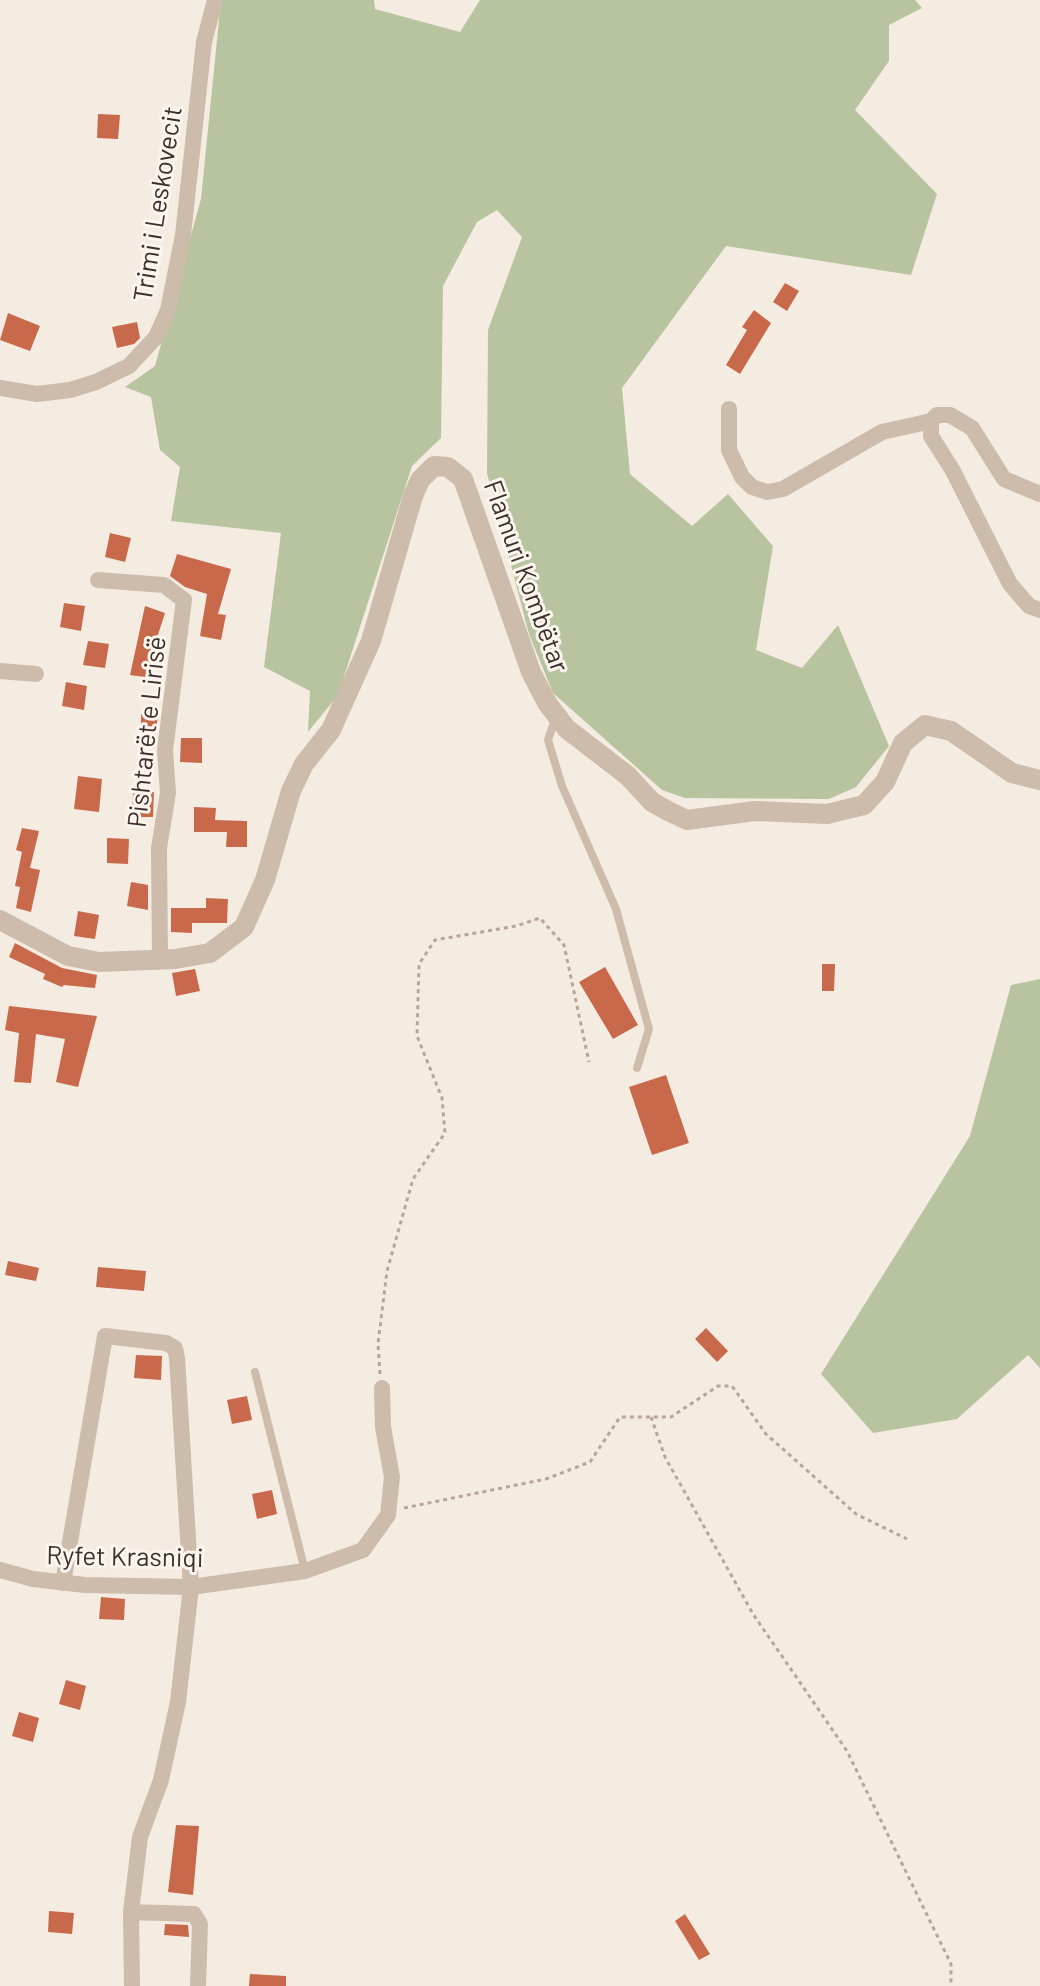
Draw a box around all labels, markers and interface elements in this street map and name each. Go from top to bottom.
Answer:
street label: Trimi i Leskovecit [127,104,189,304]
street label: Flamuri Kombëtar [477,476,575,676]
street label: Pishtarët e Lirisë [121,635,173,829]
street label: Ryfet Krasniqi [46,1540,204,1574]

